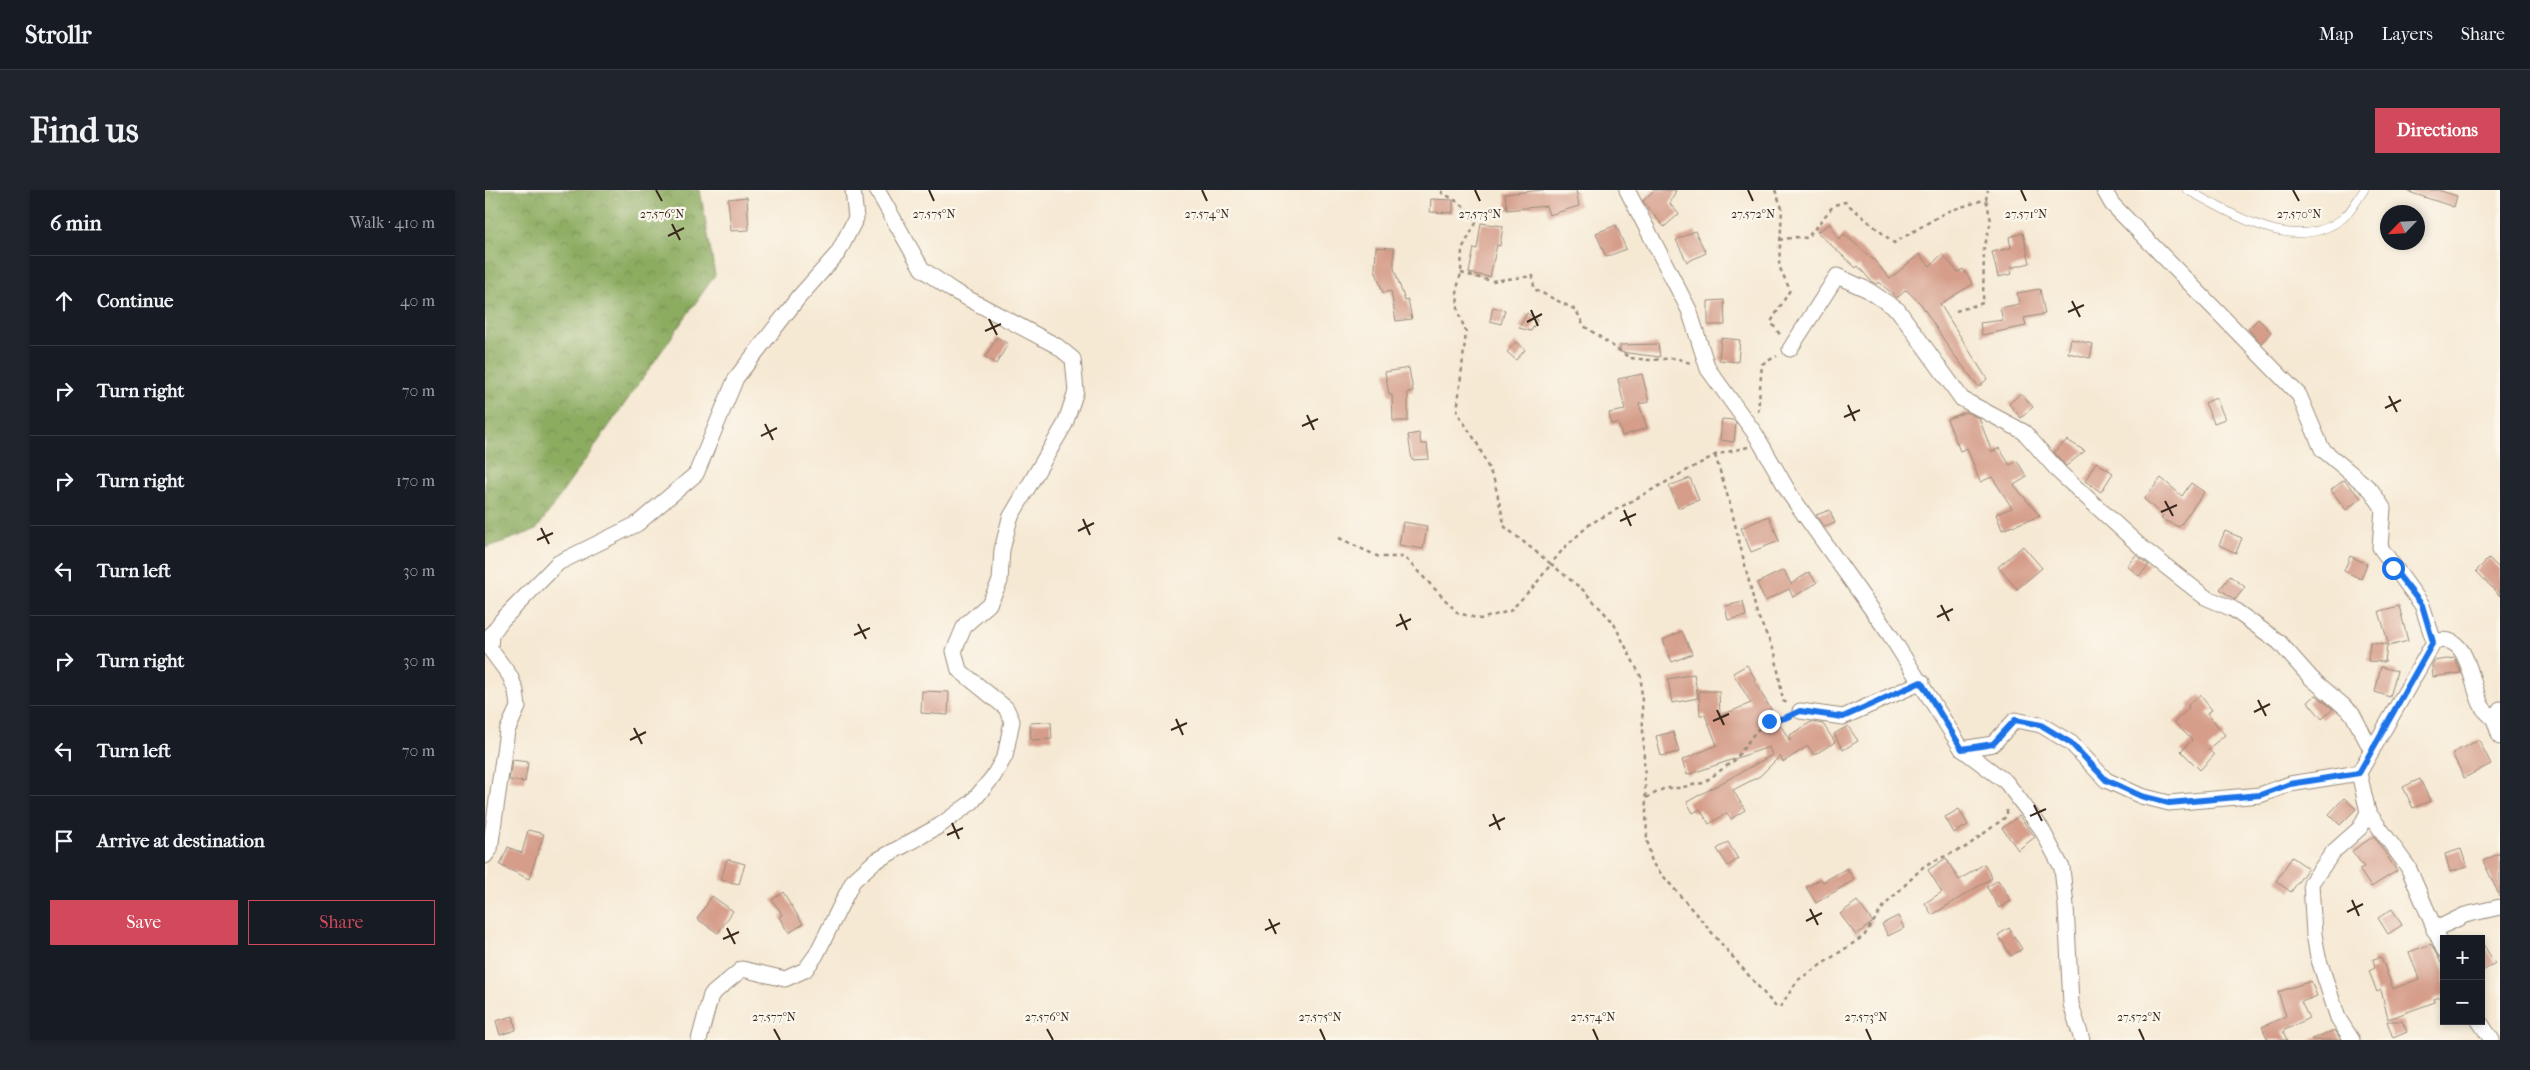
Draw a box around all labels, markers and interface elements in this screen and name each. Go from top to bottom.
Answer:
text: Strollr [25,21,92,49]
text: Map [2319,24,2353,45]
text: Layers [2381,24,2433,45]
text: Share [2461,24,2505,45]
button: Directions [2375,108,2500,153]
text: Find us [30,110,139,151]
north arrow [2380,205,2425,250]
text: 27.576°N [640,207,684,221]
text: 27.575°N [912,207,956,221]
text: 27.574°N [1185,207,1229,221]
text: 27.573°N [1459,207,1501,221]
text: 27.572°N [1731,207,1775,221]
text: 27.571°N [2005,207,2047,221]
text: 27.570°N [2277,207,2321,221]
text: 6 min [50,211,102,235]
text: Walk · 410 m [350,213,435,232]
icon: ahead [50,287,78,315]
text: Continue [97,290,173,312]
text: 40 m [400,291,435,310]
icon: right [50,377,78,405]
text: Turn right [97,380,184,402]
text: 70 m [402,381,435,400]
icon: right [50,467,78,495]
text: Turn right [97,470,184,492]
text: 170 m [396,471,435,490]
icon: left [50,557,78,585]
route start [2382,557,2405,580]
text: Turn left [97,560,171,582]
text: 30 m [403,561,435,580]
icon: right [50,647,78,675]
text: Turn right [97,650,184,672]
text: 30 m [403,651,435,670]
route end [1758,710,1781,733]
icon: left [50,737,78,765]
text: Turn left [97,740,171,762]
text: 70 m [402,741,435,760]
icon: arrive [50,827,78,855]
text: Arrive at destination [97,830,265,852]
button: Save [50,900,238,945]
button: Share [248,900,435,945]
map controls [2440,935,2485,1025]
button: + [2440,935,2485,980]
button: − [2440,980,2485,1025]
text: 27.577°N [752,1010,796,1024]
text: 27.576°N [1025,1010,1069,1024]
text: 27.575°N [1298,1010,1342,1024]
text: 27.574°N [1571,1010,1615,1024]
text: 27.573°N [1845,1010,1887,1024]
text: 27.572°N [2117,1010,2161,1024]

